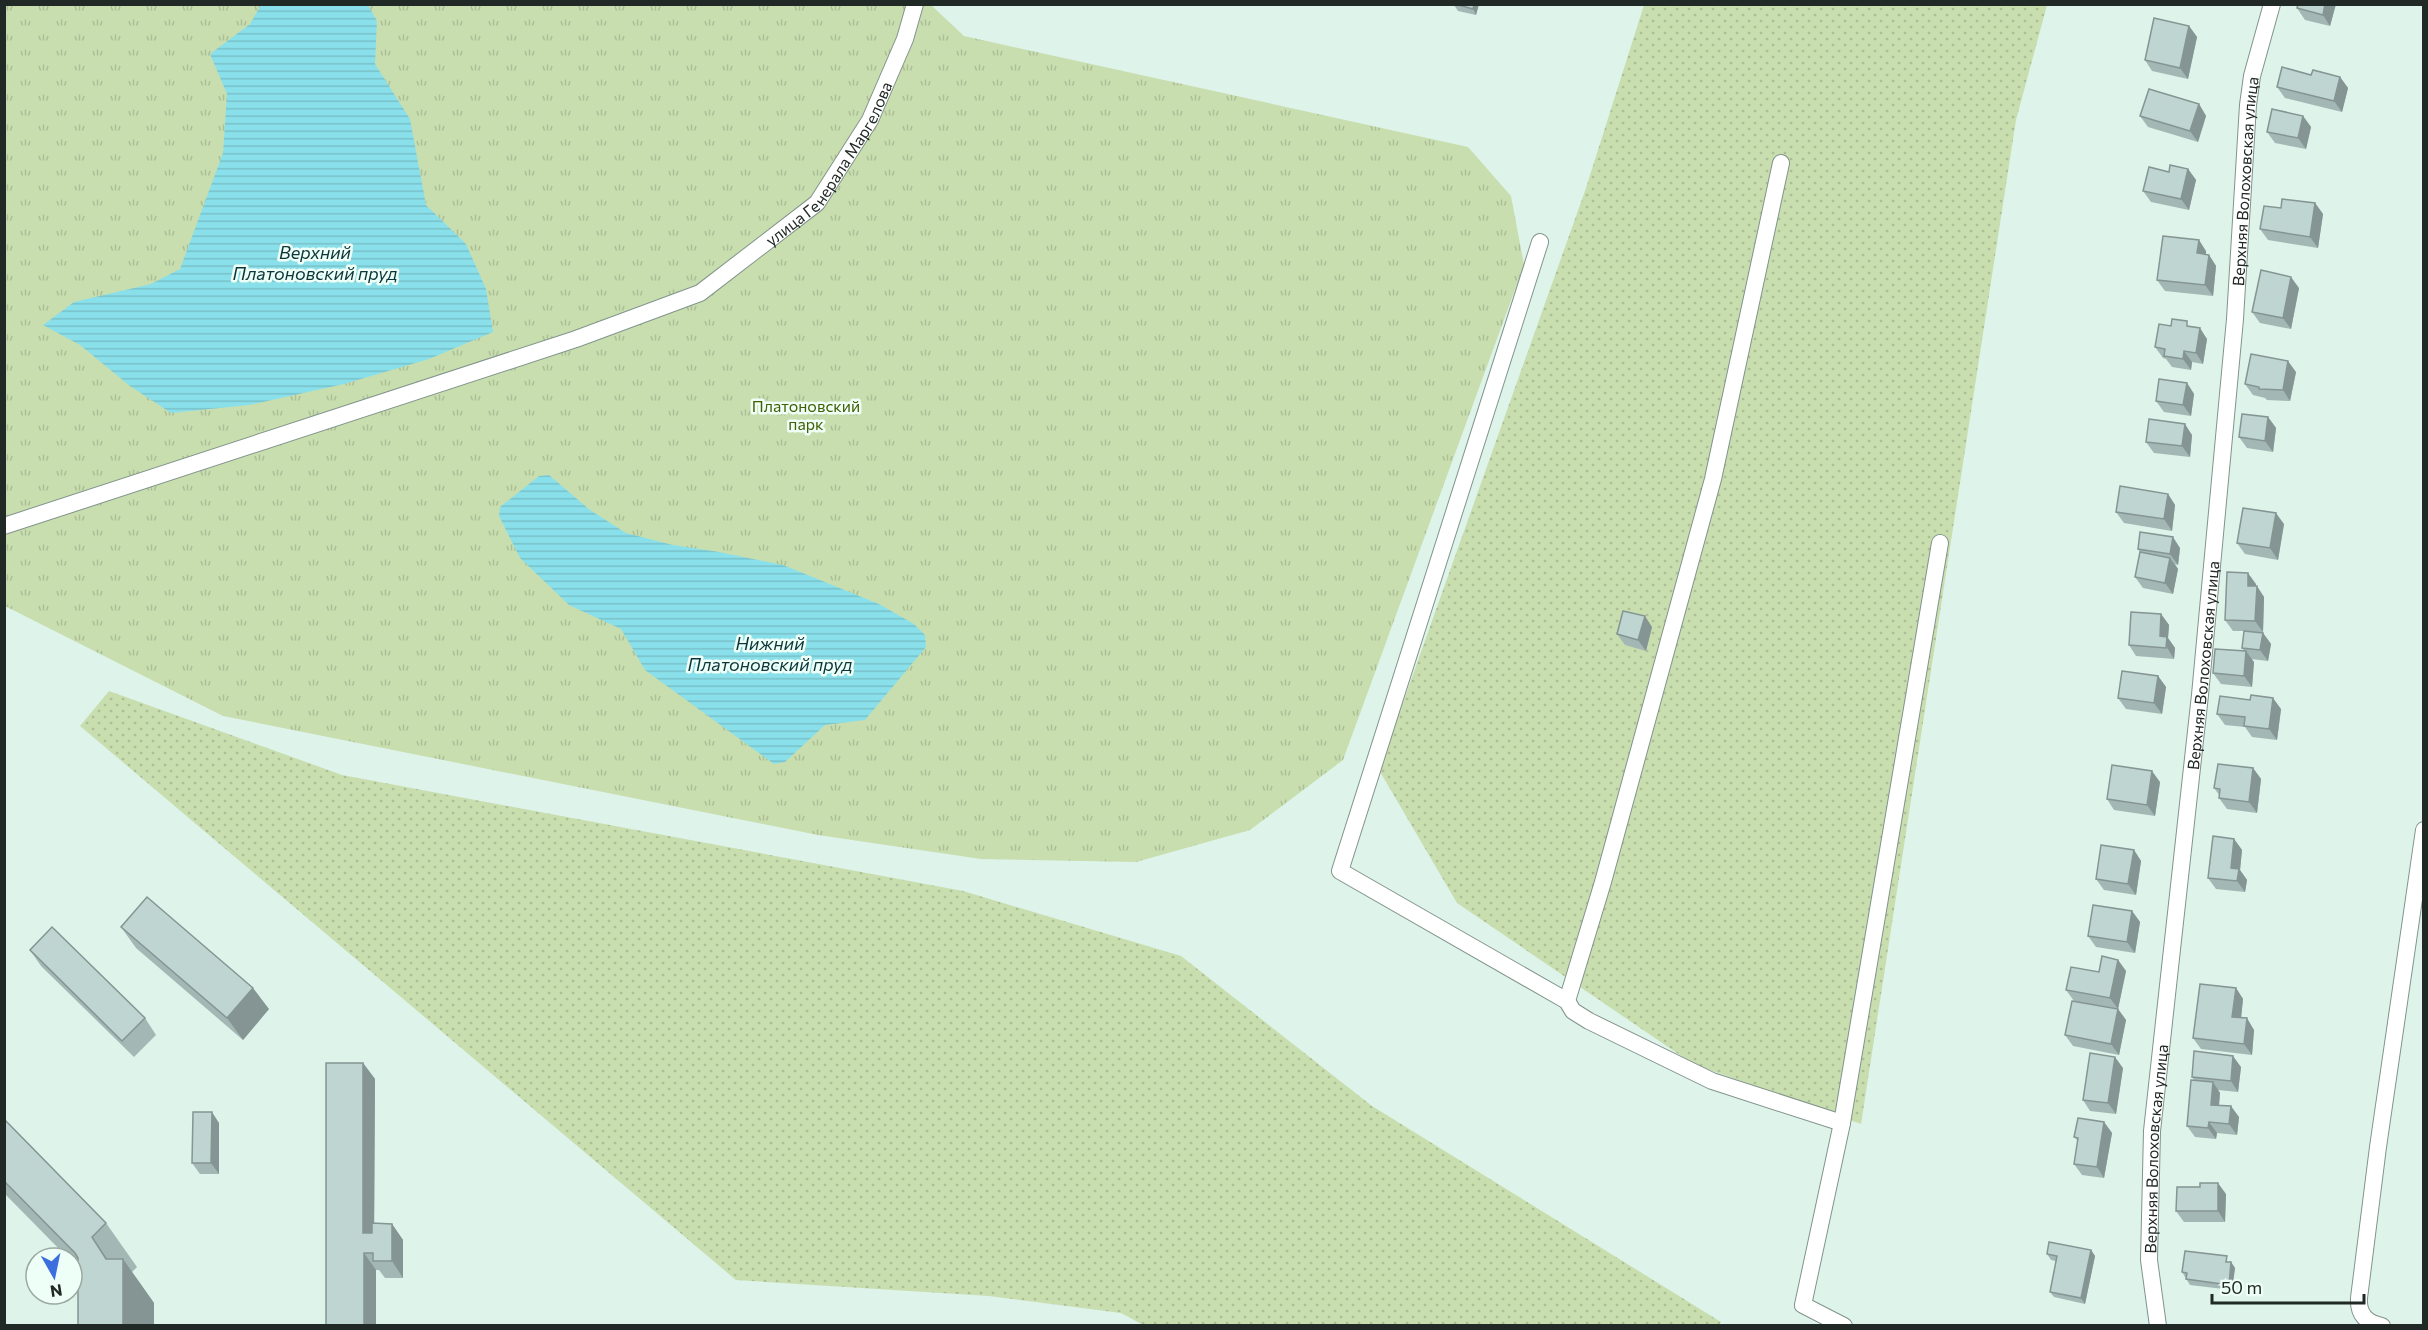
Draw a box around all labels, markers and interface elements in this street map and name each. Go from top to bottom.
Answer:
street label: Верхняя Волоховская улица [2228,75,2261,287]
street label: улица Генерала Маргелова [761,78,895,249]
water label: Верхний Платоновский пруд [233,241,397,284]
park label: Платоновский парк [752,396,860,433]
street label: Верхняя Волоховская улица [2182,560,2222,771]
water label: Нижний Платоновский пруд [688,632,852,675]
street label: Верхняя Волоховская улица [2140,1043,2171,1254]
north arrow [24,1246,84,1306]
scale bar [2212,1267,2364,1305]
text: 50 m [2221,1276,2262,1298]
text: N [49,1281,64,1302]

